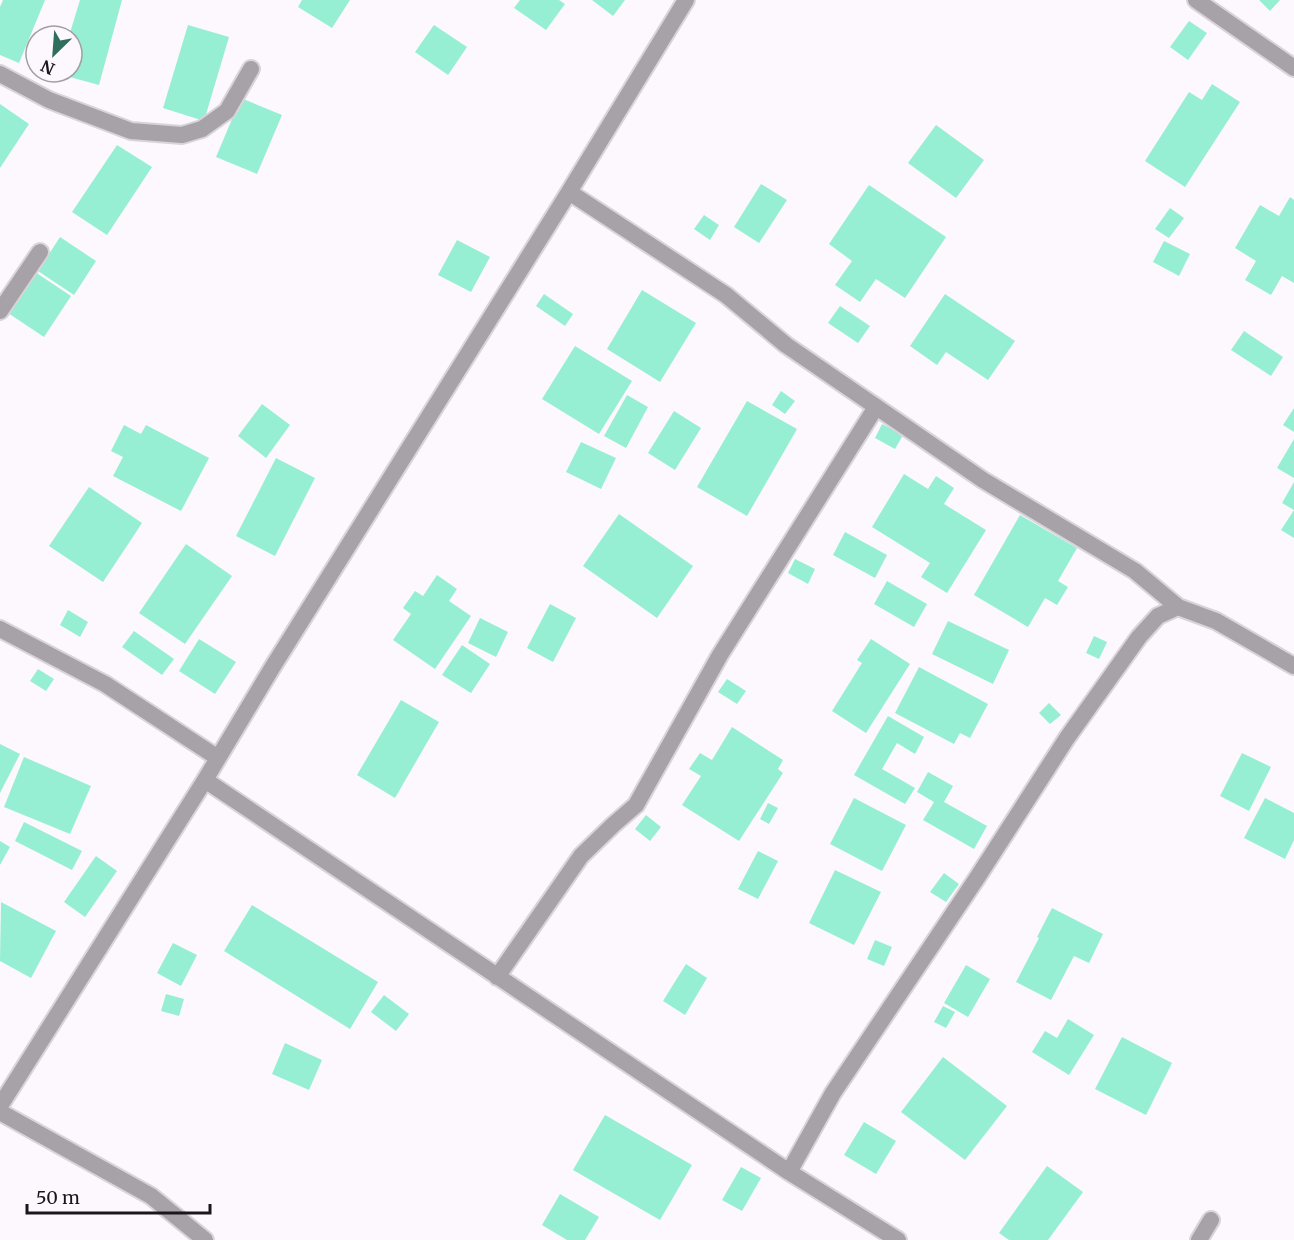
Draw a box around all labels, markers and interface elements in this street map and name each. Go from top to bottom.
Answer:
north arrow [24,24,84,84]
text: N [37,56,58,79]
scale bar [27,1177,210,1215]
text: 50 m [36,1186,80,1209]

